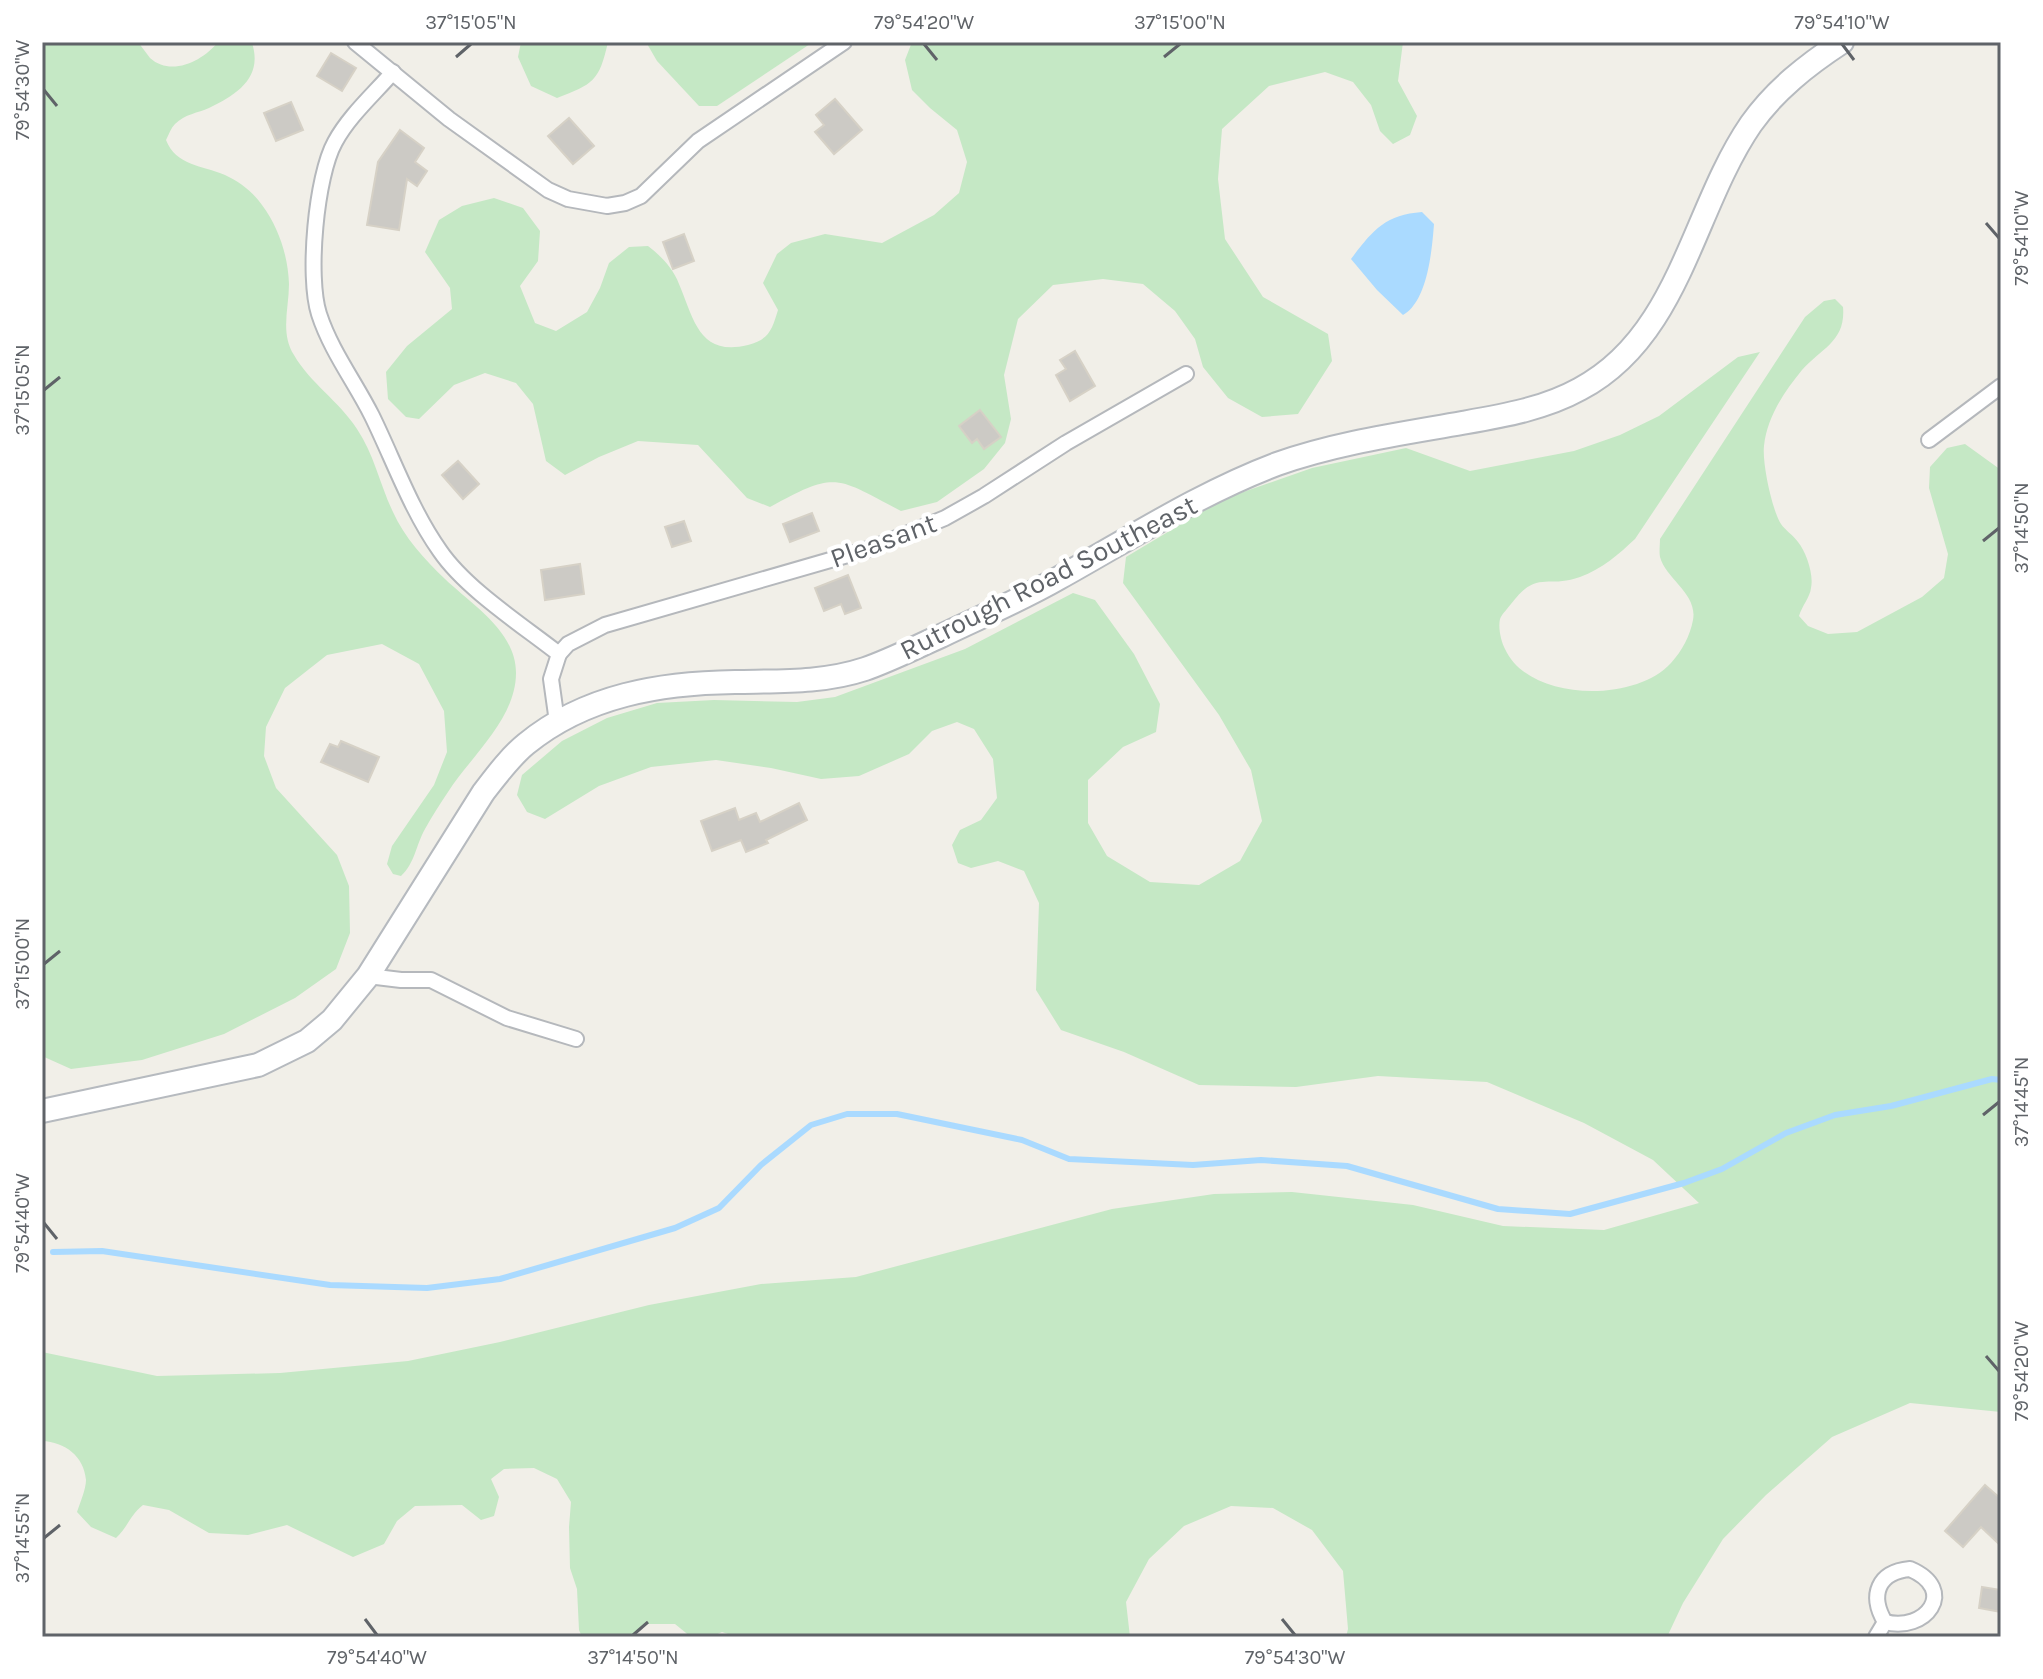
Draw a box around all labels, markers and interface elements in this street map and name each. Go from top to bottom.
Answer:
text: 37°15'05"N [425,11,517,34]
text: 79°54'20"W [874,11,974,34]
text: 37°15'00"N [1134,11,1226,34]
text: 79°54'10"W [1794,11,1890,34]
text: 79°54'30"W [11,40,34,140]
text: 79°54'10"W [2010,190,2033,286]
text: 37°15'05"N [11,344,34,436]
text: 37°14'50"N [2010,482,2033,574]
street label: Rutrough Road Southeast [894,488,1202,667]
street label: Pleasant [826,506,941,575]
text: 37°15'00"N [11,918,34,1010]
text: 37°14'45"N [2010,1057,2033,1147]
text: 79°54'40"W [11,1173,34,1273]
text: 79°54'20"W [2010,1321,2033,1421]
text: 37°14'55"N [11,1493,34,1583]
text: 79°54'40"W [327,1646,427,1669]
text: 37°14'50"N [587,1646,679,1669]
text: 79°54'30"W [1245,1646,1345,1669]

